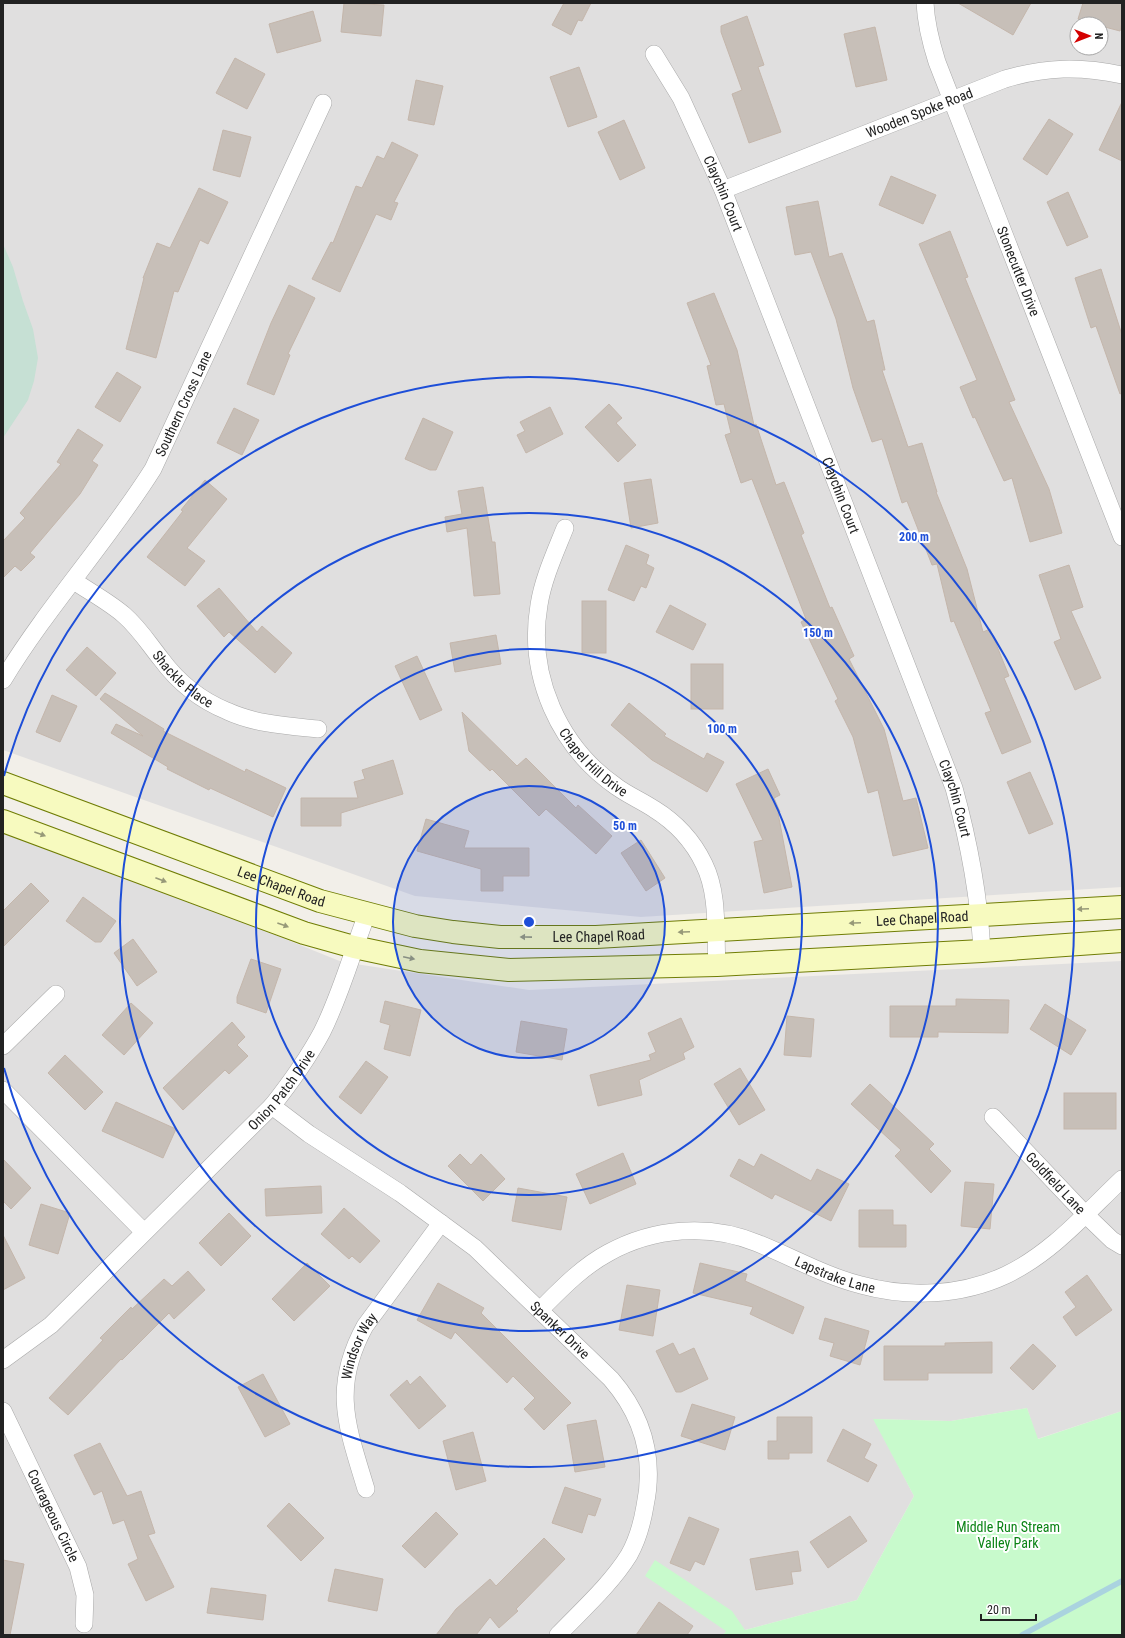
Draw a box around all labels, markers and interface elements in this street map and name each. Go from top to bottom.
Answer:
north arrow [1069,16,1109,56]
text: N [1092,33,1105,40]
street label: Wooden Spoke Road [864,85,975,141]
street label: Claychin Court [700,153,746,233]
street label: Stonecutter Drive [994,224,1043,319]
street label: Southern Cross Lane [152,348,215,459]
street label: Claychin Court [819,455,863,536]
text: 200 m [899,530,929,544]
text: 150 m [803,626,833,640]
street label: Shackle Place [149,647,216,711]
text: 100 m [707,722,737,736]
street label: Chapel Hill Drive [556,725,631,800]
street label: Claychin Court [936,757,974,839]
text: 50 m [613,819,637,833]
one-way arrow [34,831,46,837]
street label: Lee Chapel Road [235,863,327,910]
one-way arrow [156,877,168,883]
one-way arrow [1076,906,1089,912]
street label: Lee Chapel Road [876,908,969,929]
centre of rings [522,915,536,929]
one-way arrow [849,919,861,926]
one-way arrow [278,922,290,928]
street label: Lee Chapel Road [553,926,645,945]
one-way arrow [678,929,690,936]
one-way arrow [519,934,532,940]
one-way arrow [402,956,415,962]
street label: Onion Patch Drive [245,1046,318,1133]
street label: Goldfield Lane [1023,1149,1089,1218]
street label: Lapstrake Lane [793,1253,877,1296]
street label: Spanker Drive [527,1298,593,1362]
street label: Windsor Way [338,1309,380,1381]
street label: Courageous Circle [24,1467,83,1565]
park label: Middle Run Stream Valley Park [956,1519,1060,1551]
scale bar [981,1596,1036,1622]
text: 20 m [987,1603,1011,1617]

